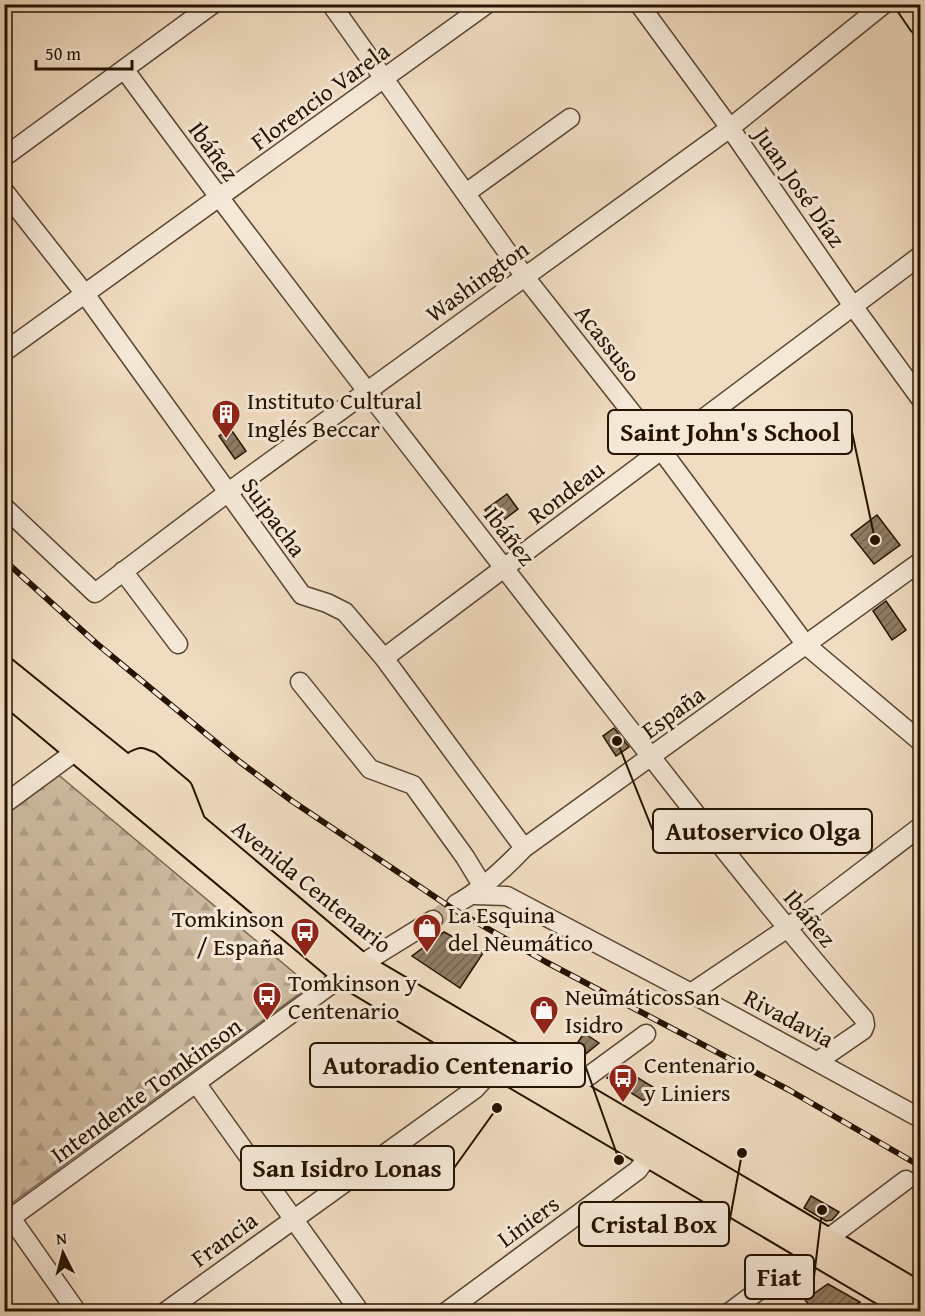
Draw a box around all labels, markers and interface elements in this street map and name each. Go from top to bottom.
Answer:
scale bar [36,33,132,71]
street label: Florencio Varela [243,33,397,158]
text: 50 m [45,40,81,67]
street label: Ibáñez [180,114,248,188]
street label: Juan José Díaz [744,117,854,254]
street label: Washington [418,231,536,330]
street label: Acassuso [566,297,650,389]
place label: Instituto Cultural Inglés Beccar [247,383,422,446]
building icon: Instituto Cultural Inglés Beccar [210,398,242,440]
callout: Saint John's School [608,410,852,454]
text: Saint John's School [620,412,840,451]
street label: Rondeau [520,452,612,532]
street label: Suipacha [233,470,315,565]
street label: Ibáñez [476,499,544,573]
street label: España [634,677,712,747]
callout: Autoservico Olga [653,809,872,853]
street label: Avenida Centenario [224,810,400,962]
text: Autoservico Olga [665,811,861,850]
street label: Ibáñez [775,881,845,955]
place label: La Esquina del Neumático [448,897,593,960]
place label: Tomkinson / España [172,901,285,964]
shop icon: La Esquina del Neumático [411,912,443,954]
bus stop icon: Tomkinson / España [289,916,321,958]
place label: Tomkinson y Centenario [288,965,417,1028]
place label: NeumáticosSan Isidro [565,979,721,1042]
bus stop icon: Tomkinson y Centenario [251,980,283,1022]
street label: Rivadavia [738,980,841,1057]
shop icon: NeumáticosSan Isidro [528,994,560,1036]
street label: Intendente Tomkinson [43,1008,249,1171]
callout: Autoradio Centenario [310,1043,585,1087]
text: Autoradio Centenario [323,1045,574,1084]
place label: Centenario y Liniers [643,1047,755,1110]
bus stop icon: Centenario y Liniers [607,1062,639,1104]
callout: San Isidro Lonas [241,1146,454,1190]
text: San Isidro Lonas [252,1148,442,1187]
street label: Liniers [490,1186,566,1256]
street label: Francia [183,1202,265,1275]
callout: Cristal Box [579,1202,729,1246]
text: Cristal Box [591,1204,717,1243]
north arrow [33,1223,93,1283]
text: N [55,1226,68,1251]
callout: Fiat [745,1255,814,1299]
text: Fiat [757,1257,801,1296]

